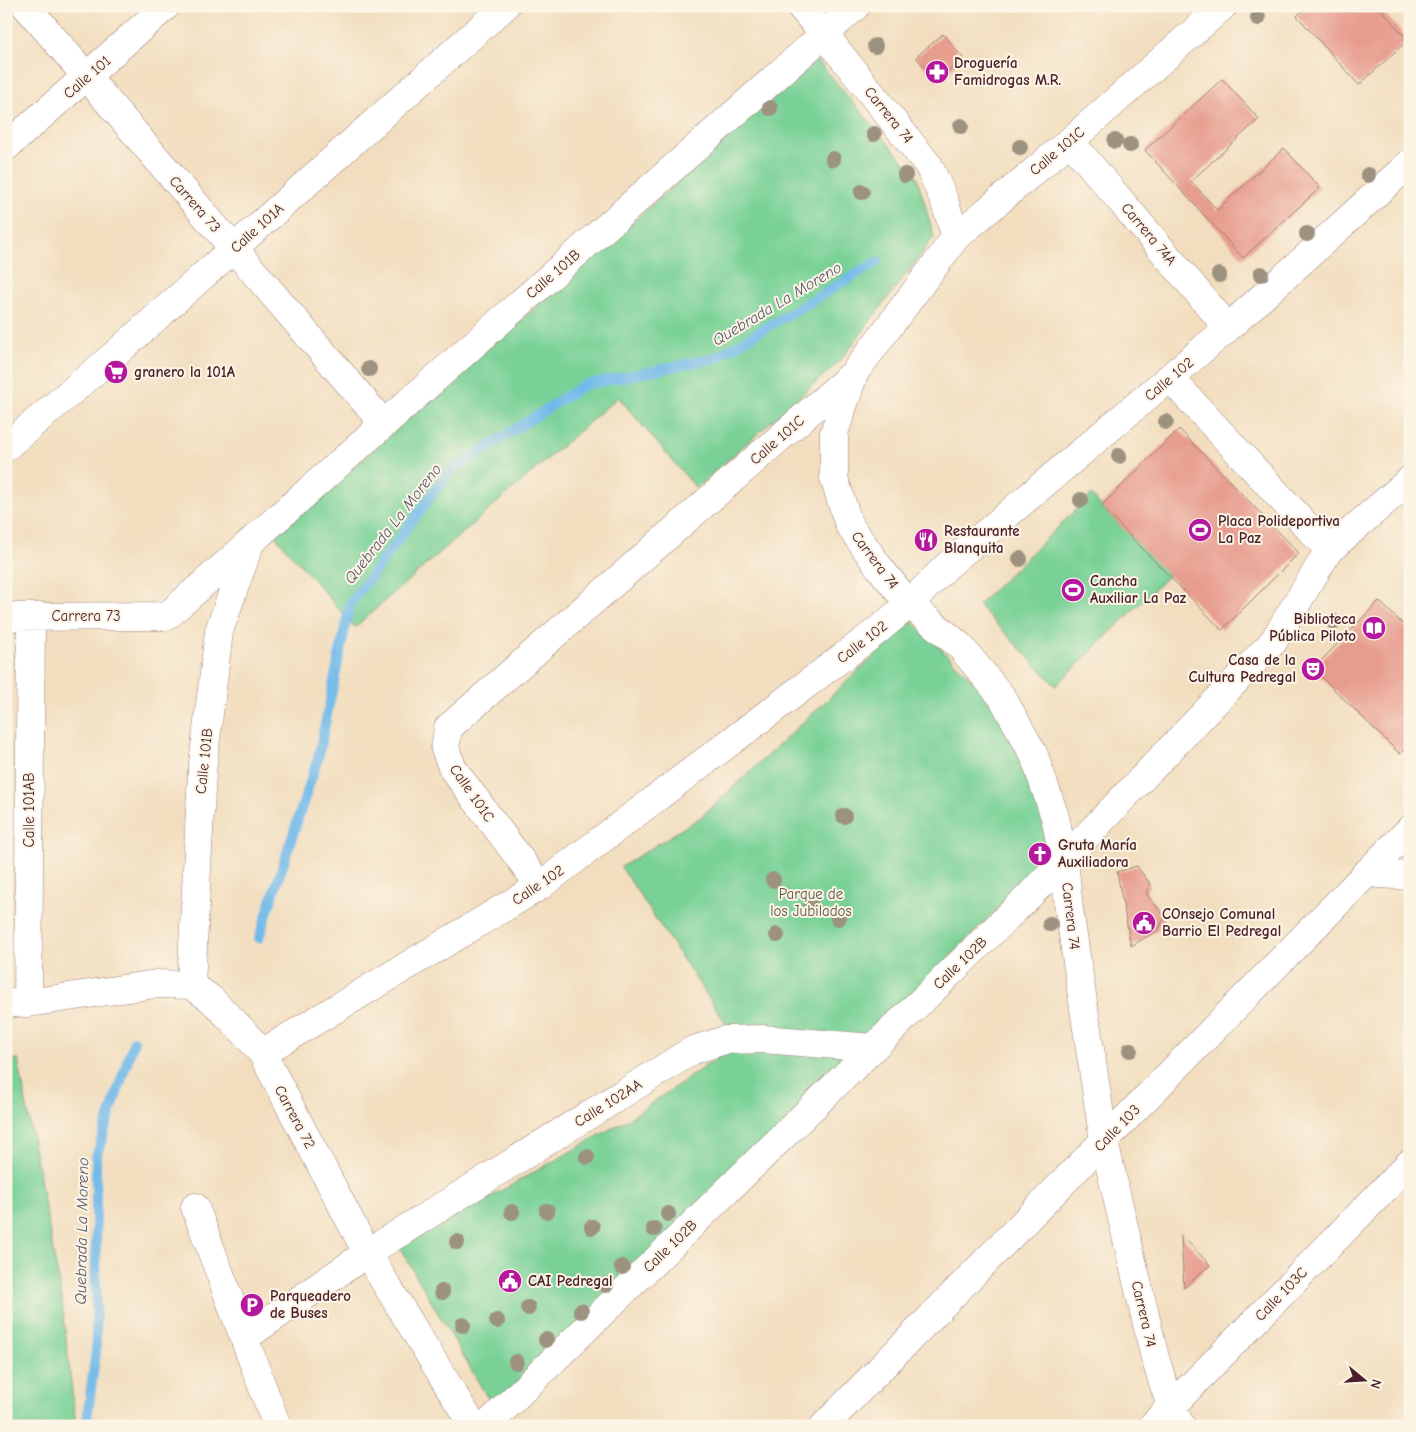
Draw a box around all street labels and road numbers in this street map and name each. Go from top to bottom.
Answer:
street label: Calle 101 [60,51,114,103]
street label: Carrera 74 [861,83,917,147]
street label: Calle 101C [1026,123,1088,179]
street label: Carrera 73 [166,172,224,236]
street label: Calle 101A [227,199,288,257]
street label: Carrera 74A [1118,199,1181,269]
street label: Calle 101B [522,245,584,303]
street label: Calle 102 [1141,353,1197,405]
street label: Calle 101C [746,411,808,469]
street label: Carrera 74 [847,528,903,592]
street label: Carrera 73 [51,607,121,625]
street label: Calle 102 [833,617,891,667]
street label: Calle 101B [192,727,216,795]
street label: Calle 101C [446,761,498,825]
street label: Calle 101AB [20,772,38,848]
street label: Calle 102 [509,861,567,909]
street label: Carrera 74 [1058,881,1084,951]
street label: Calle 102B [929,933,991,993]
street label: Calle 102AA [571,1075,645,1131]
street label: Carrera 72 [271,1082,319,1152]
street label: Calle 103 [1090,1101,1144,1155]
street label: Calle 102B [639,1216,701,1276]
street label: Calle 103C [1251,1263,1311,1325]
street label: Carrera 74 [1128,1279,1160,1349]

